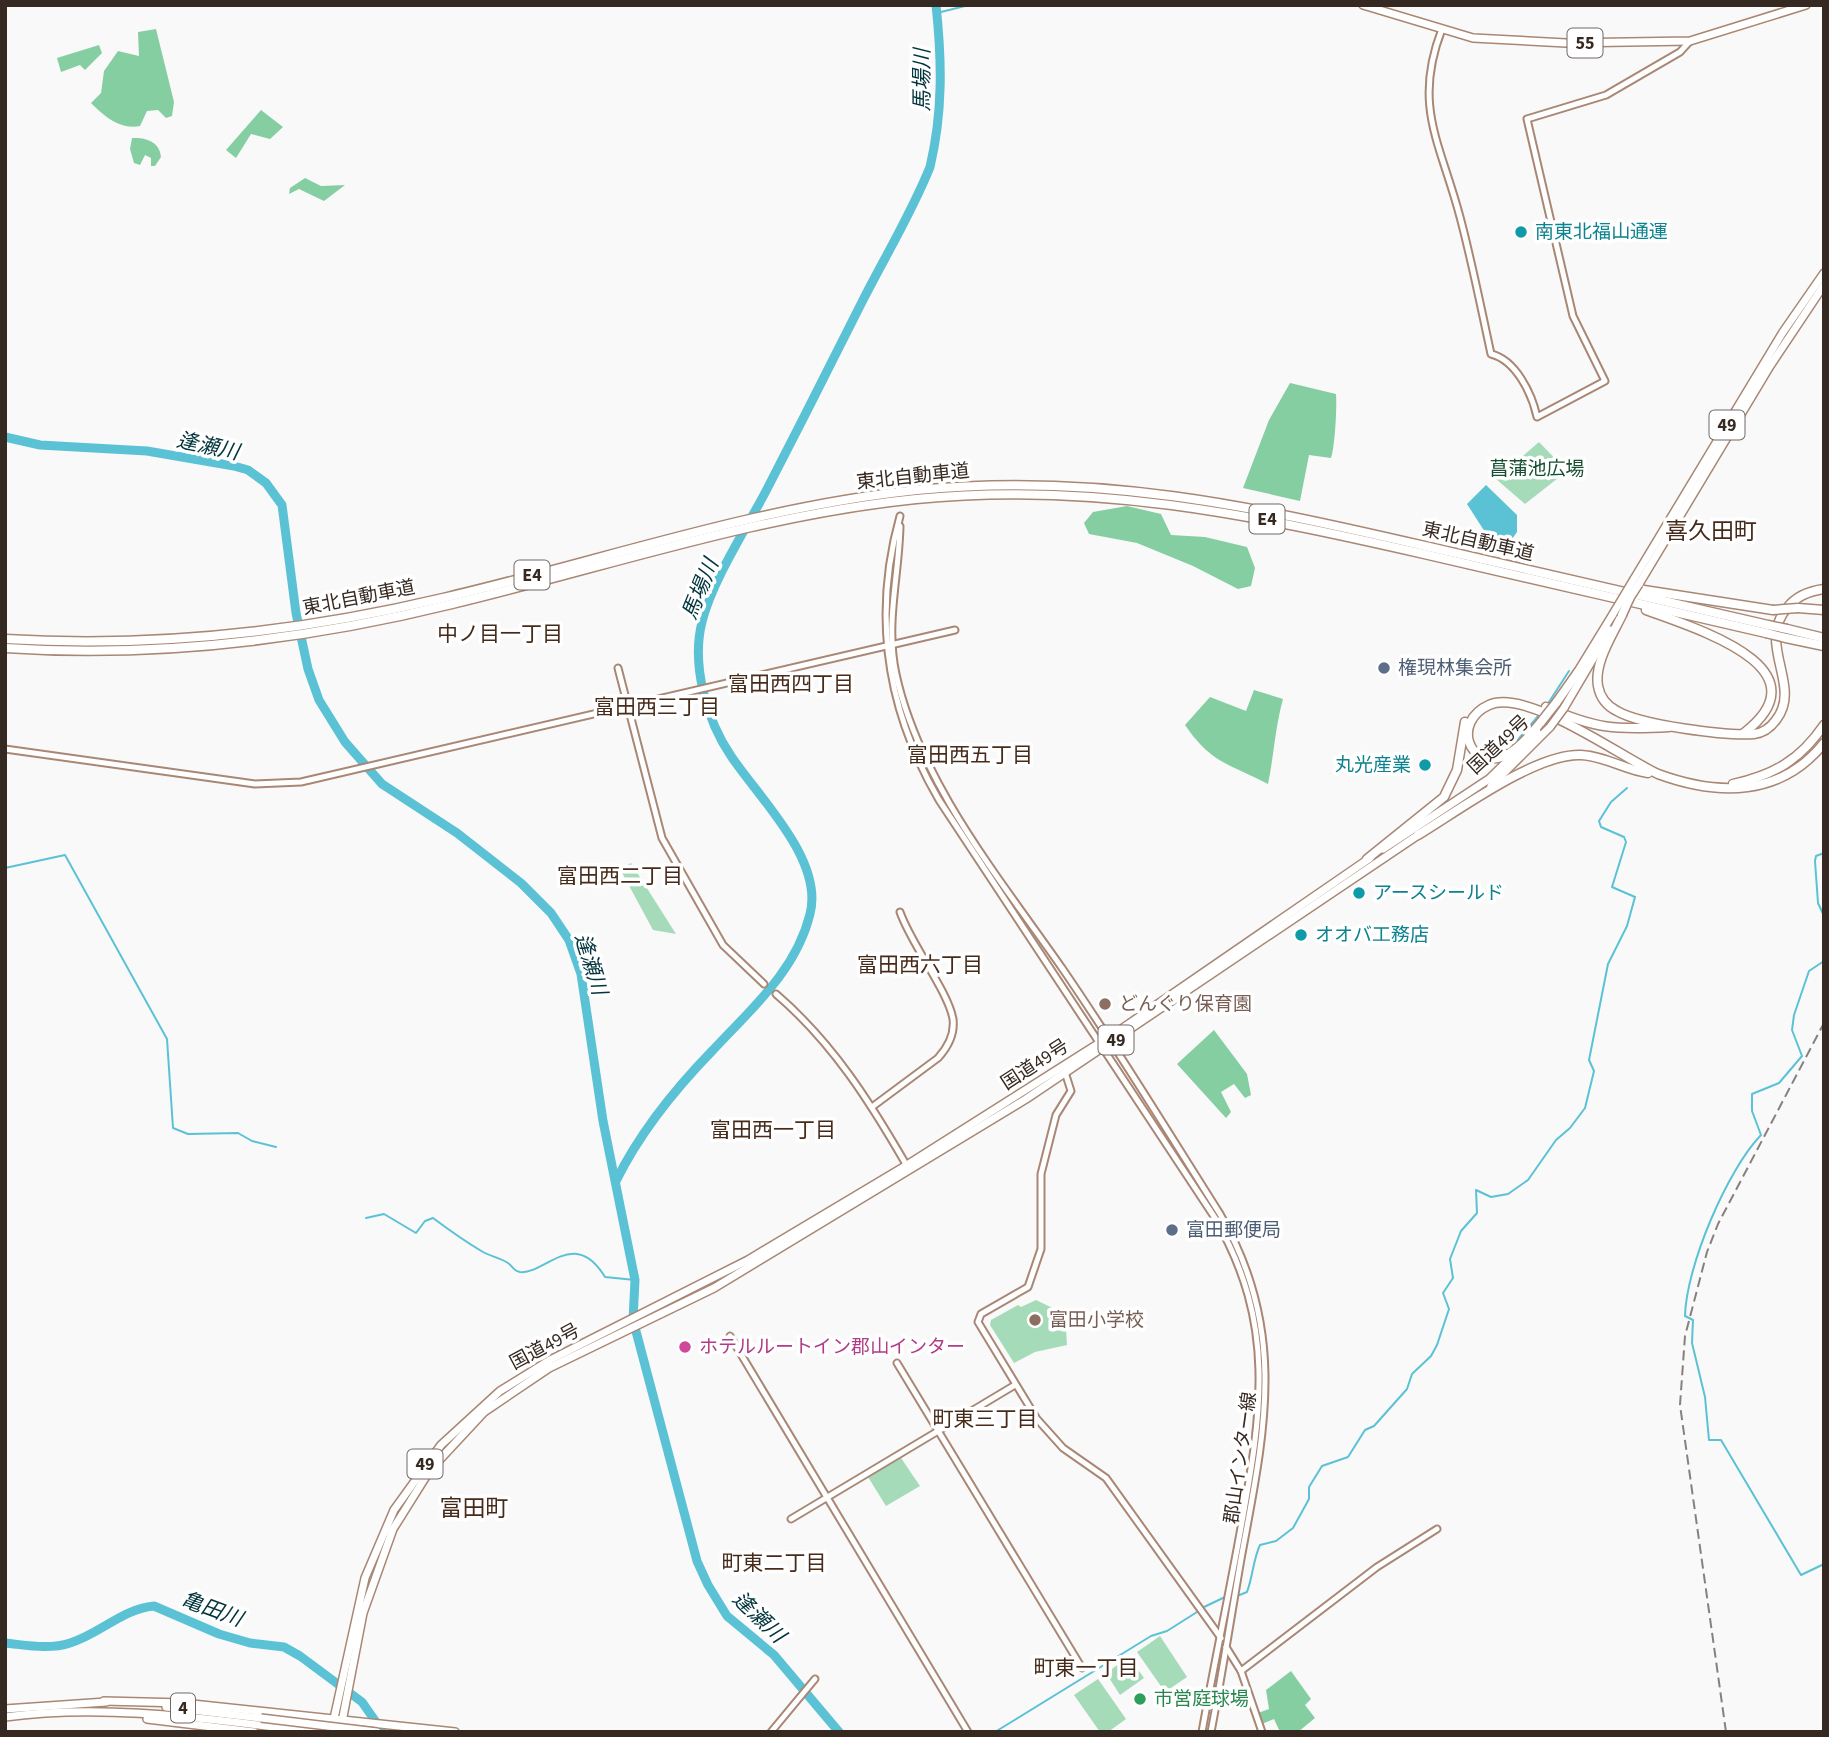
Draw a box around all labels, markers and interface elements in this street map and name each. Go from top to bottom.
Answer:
road number: 55 [1568,28,1602,58]
water label: 馬場川 [907,47,937,112]
place label: 南東北福山通運 [1535,219,1668,246]
marker: 南東北福山通運 [1513,224,1529,240]
road number: 49 [1710,410,1744,440]
water label: 逢瀬川 [174,425,244,468]
park label: 菖蒲池広場 [1489,456,1585,483]
street label: 東北自動車道 [855,458,971,496]
road number: E4 [1250,504,1284,534]
district label: 喜久田町 [1665,515,1757,548]
street label: 東北自動車道 [1419,516,1537,568]
water label: 馬場川 [674,552,726,624]
road number: E4 [514,560,550,590]
street label: 東北自動車道 [300,574,418,622]
district label: 中ノ目一丁目 [437,619,563,649]
place label: 権現林集会所 [1398,655,1512,682]
marker: 権現林集会所 [1376,660,1392,676]
district label: 富田西四丁目 [728,669,854,699]
district label: 富田西三丁目 [594,692,720,722]
street label: 国道49号 [1462,709,1536,781]
district label: 富田西五丁目 [907,740,1033,770]
place label: 丸光産業 [1335,752,1411,779]
marker: 丸光産業 [1417,757,1433,773]
district label: 富田西二丁目 [557,861,683,891]
place label: アースシールド [1373,880,1504,907]
marker: アースシールド [1351,885,1367,901]
place label: オオバ工務店 [1315,922,1429,949]
marker: オオバ工務店 [1293,927,1309,943]
water label: 逢瀬川 [567,929,615,1000]
district label: 富田西六丁目 [857,950,983,980]
place label: どんぐり保育園 [1119,991,1252,1018]
marker: どんぐり保育園 [1097,996,1113,1012]
road number: 49 [1098,1026,1134,1055]
street label: 国道49号 [996,1033,1074,1097]
district label: 富田西一丁目 [710,1115,836,1145]
place label: 富田郵便局 [1186,1217,1281,1244]
marker: 富田郵便局 [1164,1222,1180,1238]
place label: 富田小学校 [1049,1307,1144,1334]
marker: 富田小学校 [1027,1312,1043,1328]
street label: 国道49号 [505,1317,585,1377]
place label: ホテルルートイン郡山インター [699,1334,965,1361]
marker: ホテルルートイン郡山インター [677,1339,693,1355]
street label: 郡山インター線 [1218,1390,1264,1526]
district label: 町東三丁目 [933,1404,1038,1434]
road number: 49 [408,1450,442,1478]
district label: 富田町 [440,1492,509,1525]
district label: 町東二丁目 [722,1548,827,1578]
water label: 亀田川 [177,1584,249,1635]
water label: 逢瀬川 [726,1584,794,1651]
district label: 町東一丁目 [1034,1653,1139,1683]
place label: 市営庭球場 [1154,1686,1249,1713]
marker: 市営庭球場 [1132,1691,1148,1707]
road number: 4 [171,1694,195,1722]

